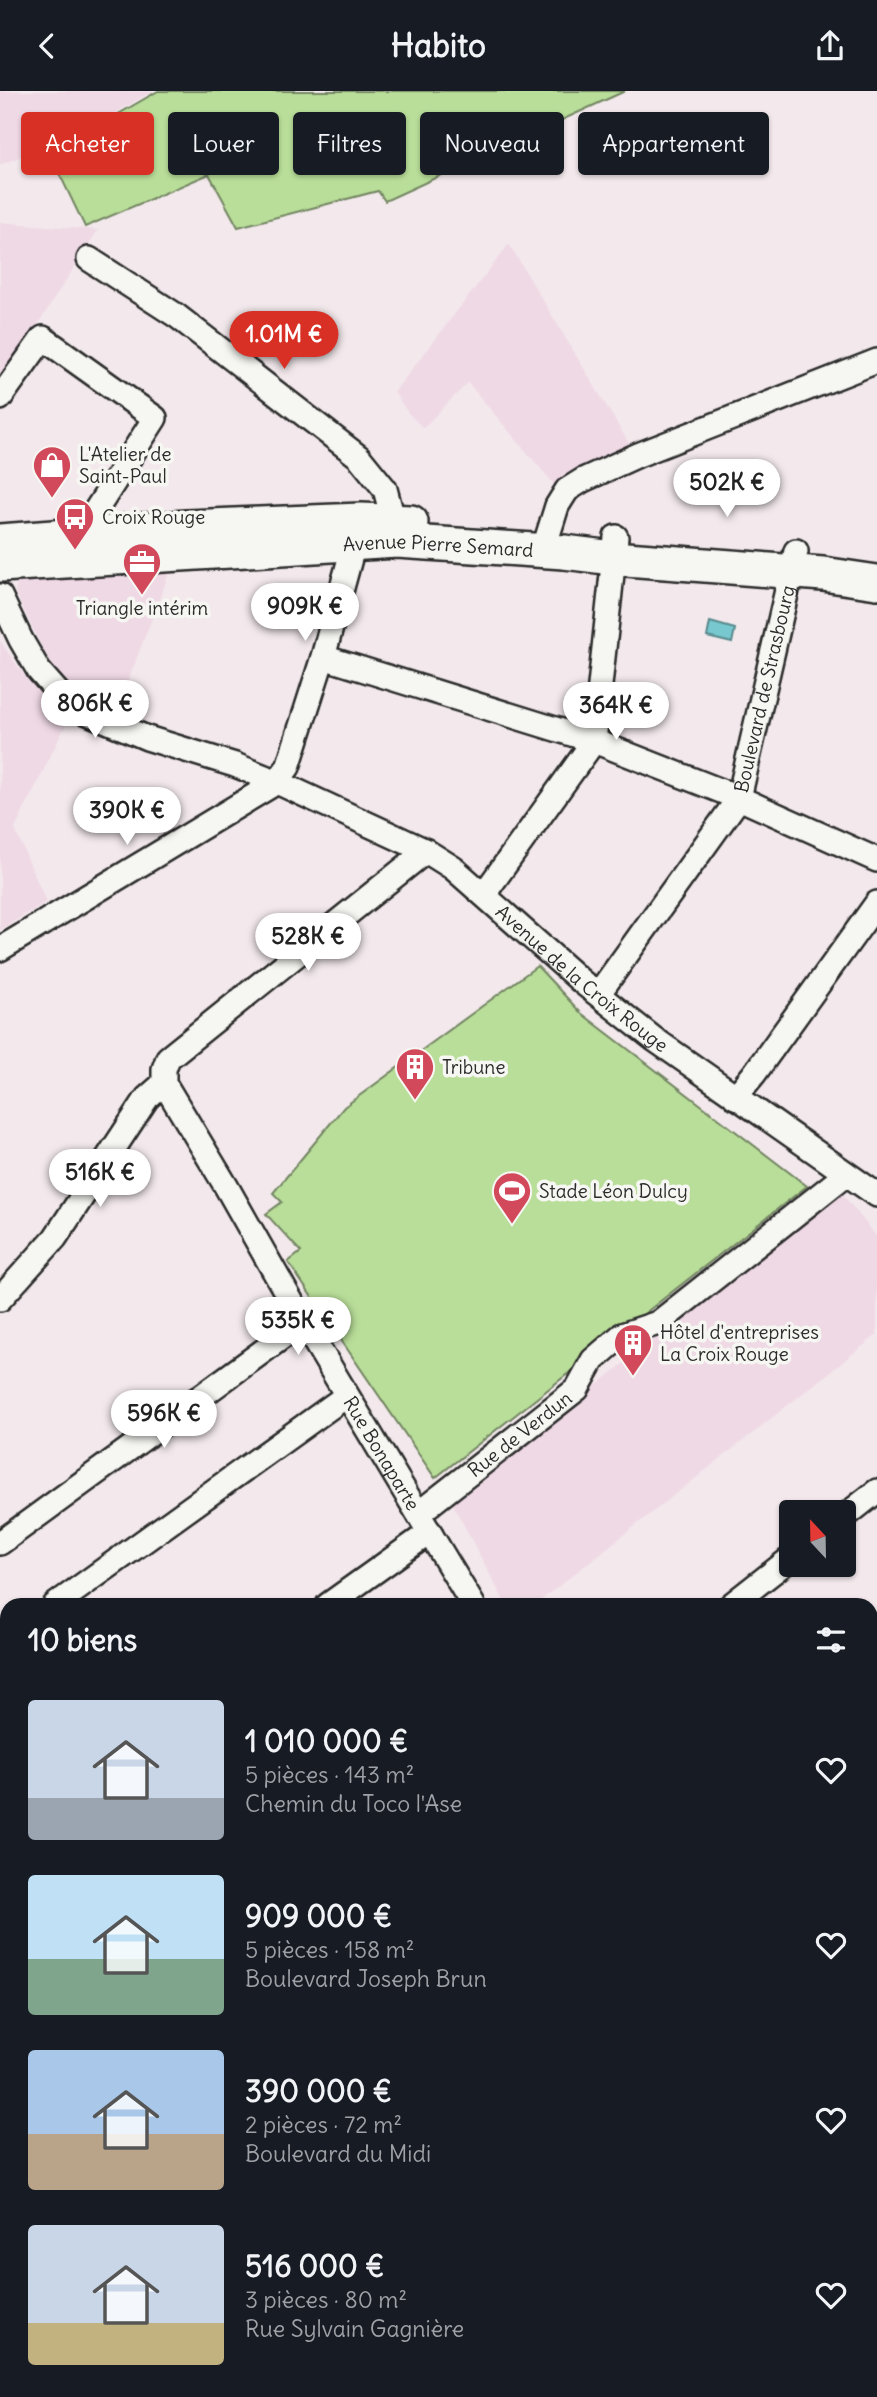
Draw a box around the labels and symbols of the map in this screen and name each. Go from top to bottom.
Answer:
pin: 1.01M € [219,311,349,371]
place label: L'Atelier de Saint-Paul [79,442,171,488]
shop icon: L'Atelier de Saint-Paul [31,444,73,499]
pin: 502K € [670,459,784,519]
bus stop icon: Croix Rouge [54,496,96,551]
place label: Croix Rouge [102,505,205,529]
street label: Avenue Pierre Semard [342,529,534,562]
office icon: Triangle intérim [121,541,163,596]
pin: 909K € [248,583,362,643]
street label: Boulevard de Strasbourg [729,583,800,795]
place label: Triangle intérim [76,596,208,620]
pin: 806K € [38,681,152,740]
pin: 364K € [559,683,673,742]
pin: 390K € [70,787,184,847]
street label: Avenue de la Croix Rouge [491,900,673,1057]
pin: 528K € [251,913,365,973]
building icon: Tribune [394,1046,436,1101]
place label: Tribune [442,1055,505,1079]
pin: 516K € [43,1149,157,1209]
sports icon: Stade Léon Dulcy [491,1170,533,1225]
place label: Stade Léon Dulcy [539,1179,688,1203]
pin: 535K € [241,1297,355,1357]
place label: Hôtel d'entreprises La Croix Rouge [660,1320,819,1366]
building icon: Hôtel d'entreprises La Croix Rouge [612,1322,654,1377]
street label: Rue de Verdun [463,1386,577,1482]
pin: 596K € [107,1391,221,1450]
street label: Rue Bonaparte [338,1392,425,1515]
north arrow [779,1500,856,1577]

